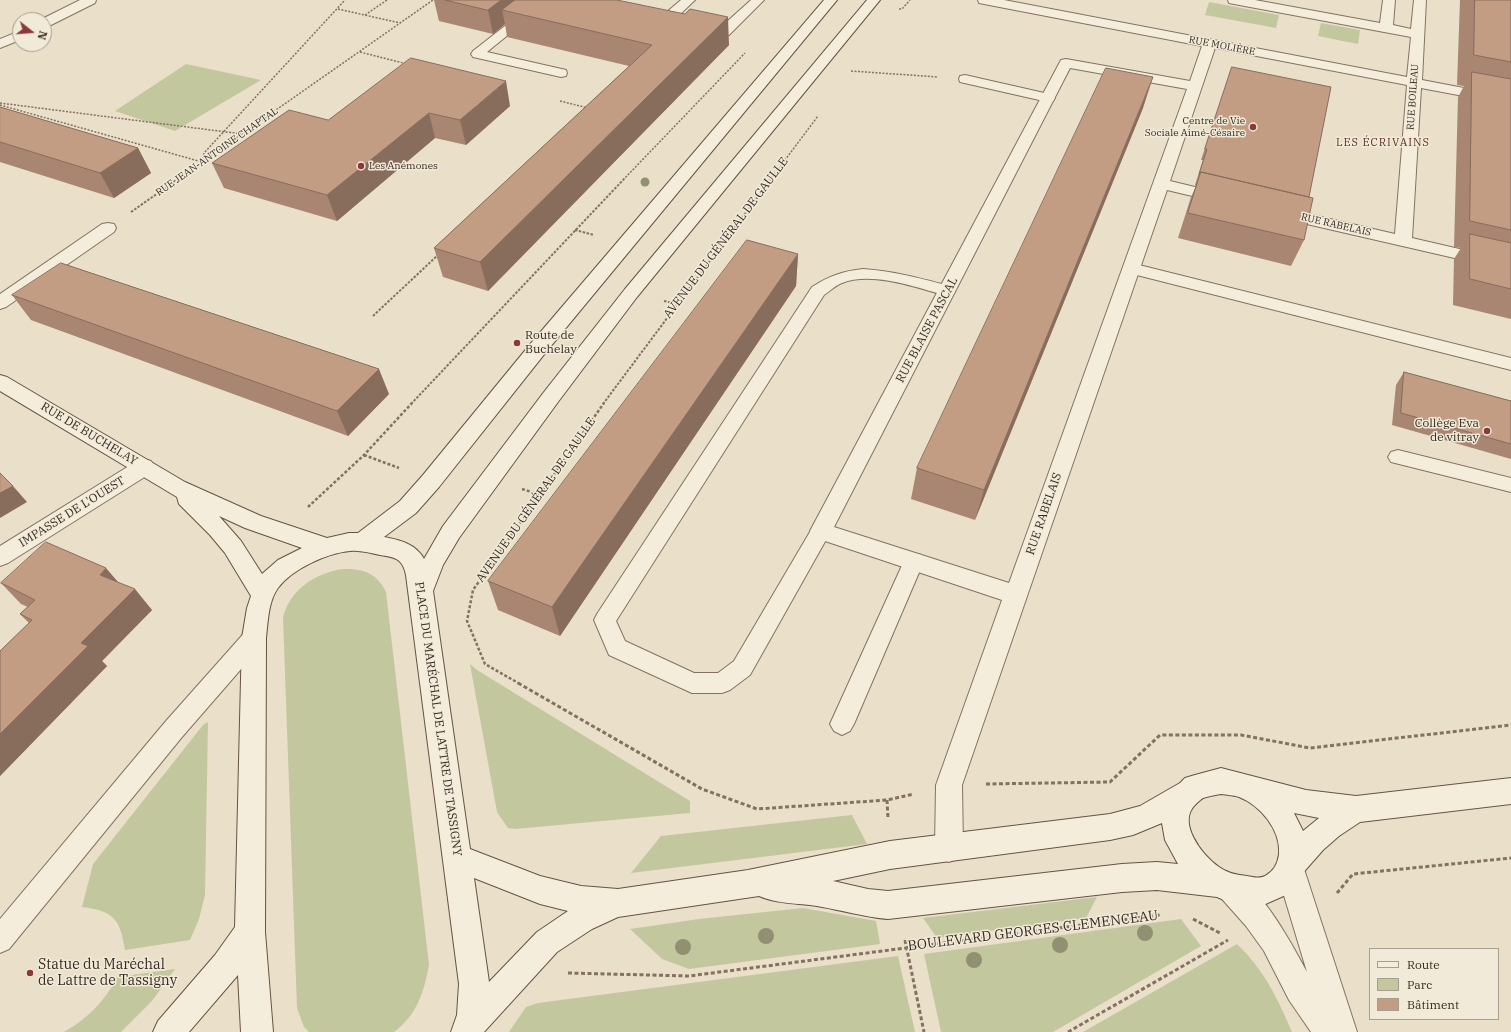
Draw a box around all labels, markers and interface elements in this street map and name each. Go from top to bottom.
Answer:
north arrow [12,12,52,52]
text: N [35,29,50,41]
street label: RUE MOLIÈRE [1188,34,1256,58]
street label: RUE BOILEAU [1405,64,1421,130]
street label: RUE JEAN-ANTOINE CHAPTAL [154,105,280,199]
place label: Centre de Vie Sociale Aimé-Césaire [1145,115,1245,138]
marker: Centre de Vie Sociale Aimé-Césaire [1248,122,1258,132]
district label: LES ÉCRIVAINS [1336,136,1430,150]
street label: AVENUE DU GÉNÉRAL DE GAULLE [661,155,791,321]
place label: Les Anémones [369,160,438,172]
marker: Les Anémones [356,161,366,171]
street label: RUE RABELAIS [1300,211,1372,239]
street label: RUE BLAISE PASCAL [893,275,961,385]
place label: Route de Buchelay [525,329,577,357]
marker: Route de Buchelay [512,338,522,348]
street label: RUE DE BUCHELAY [38,399,140,469]
street label: AVENUE DU GÉNÉRAL DE GAULLE [473,415,599,585]
place label: Collège Eva de vitray [1415,417,1479,445]
marker: Collège Eva de vitray [1482,426,1492,436]
street label: RUE RABELAIS [1023,471,1065,557]
street label: IMPASSE DE L'OUEST [16,474,128,550]
street label: PLACE DU MARÉCHAL DE LATTRE DE TASSIGNY [412,581,464,857]
street label: BOULEVARD GEORGES CLEMENCEAU [907,907,1159,955]
legend [1369,948,1499,1020]
place label: Statue du Maréchal de Lattre de Tassigny [38,957,177,990]
text: Route [1407,957,1440,972]
marker: Statue du Maréchal de Lattre de Tassigny [25,968,35,978]
text: Parc [1407,977,1432,992]
text: Bâtiment [1407,997,1459,1012]

